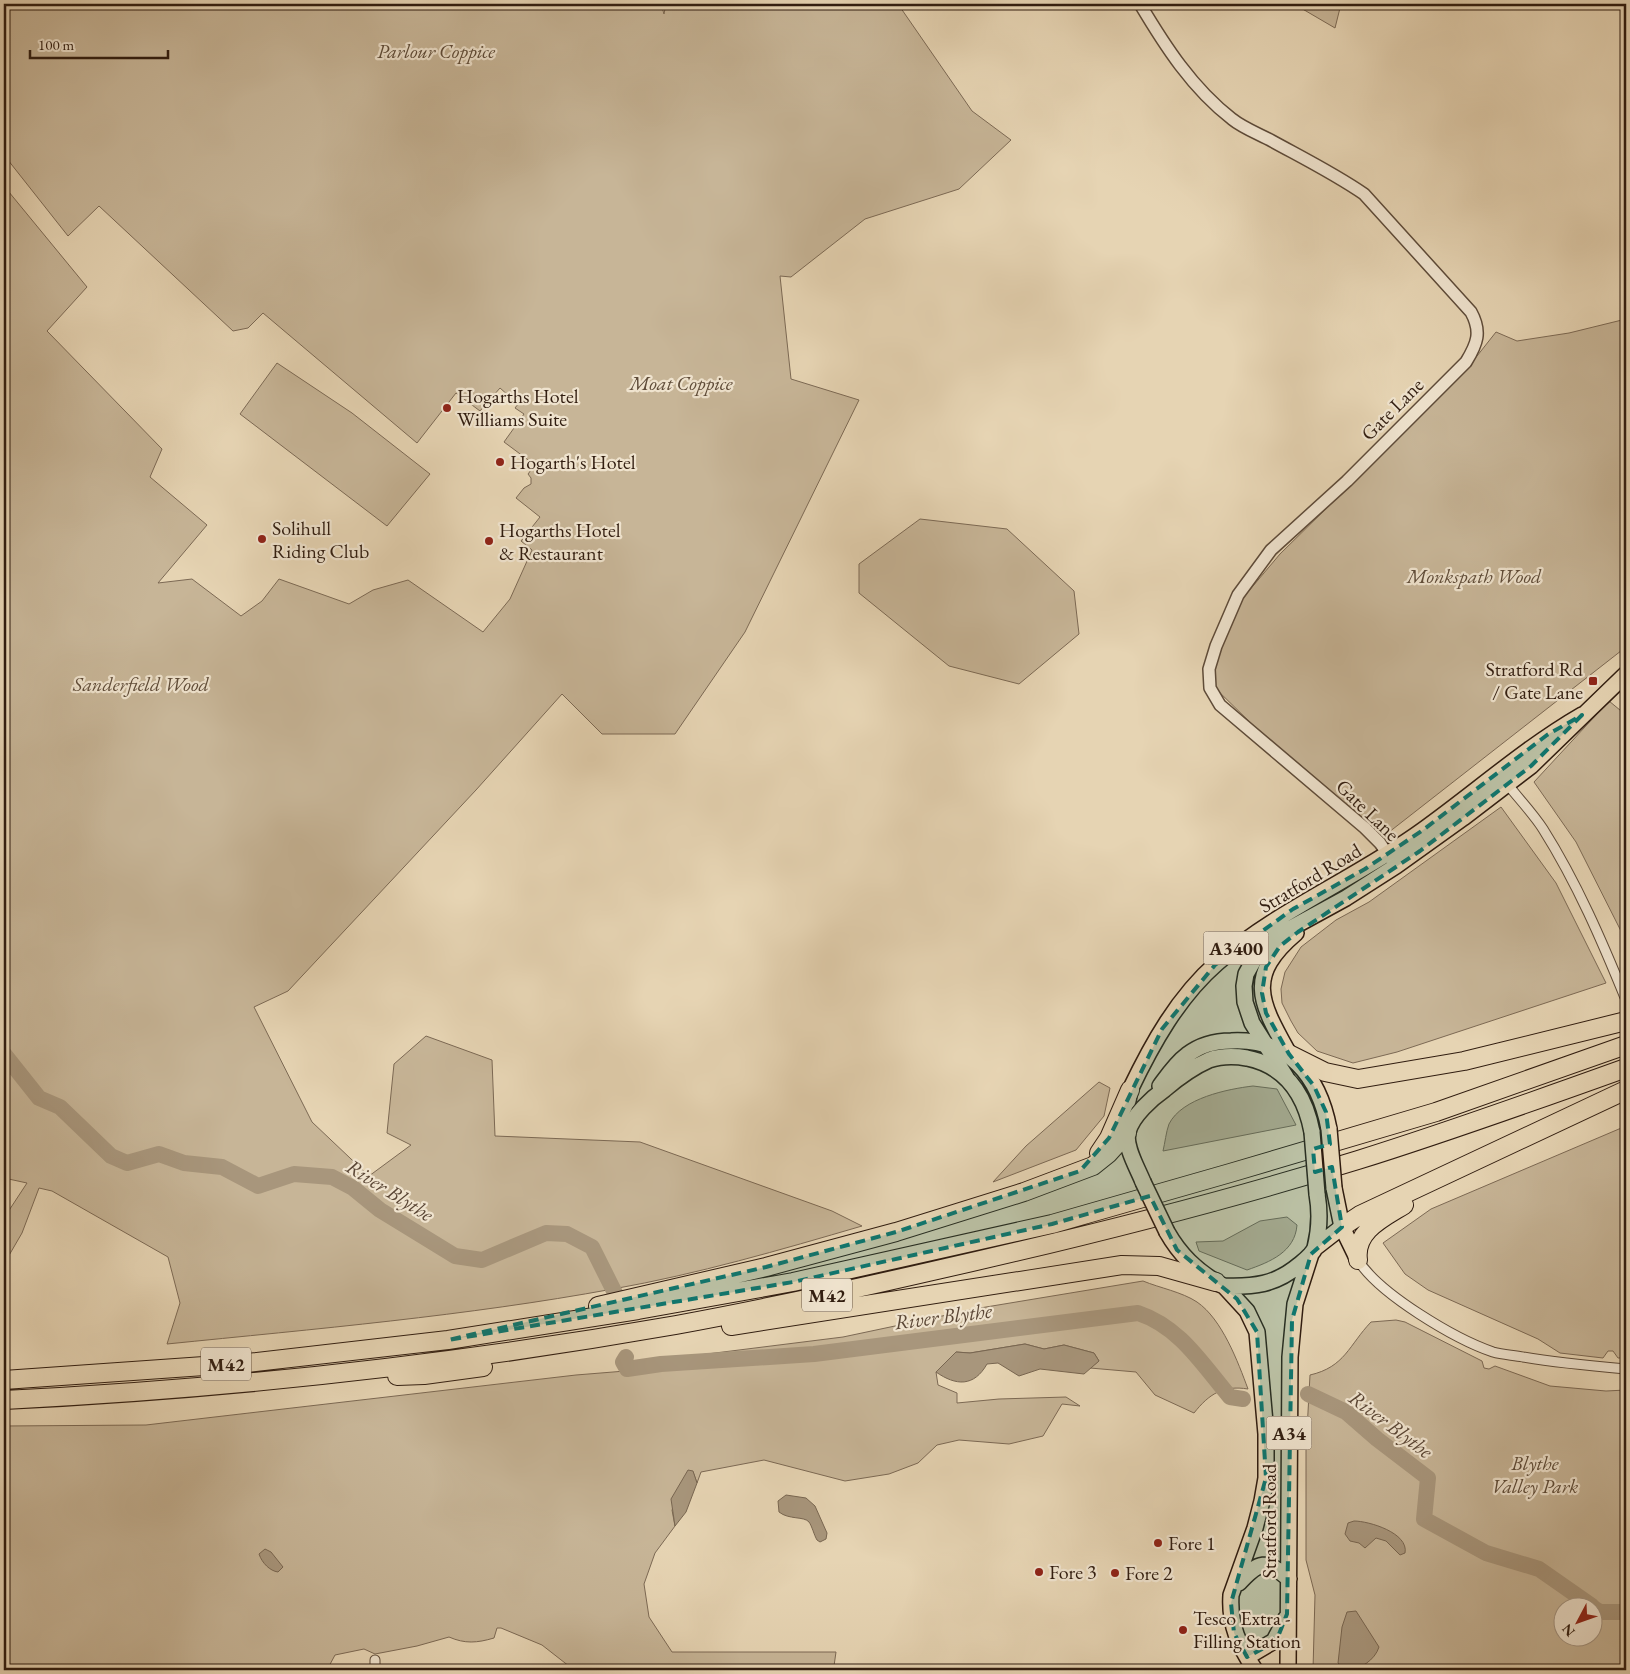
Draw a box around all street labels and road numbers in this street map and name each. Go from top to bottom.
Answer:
street label: Gate Lane [1355,372,1429,446]
street label: Gate Lane [1331,773,1405,847]
street label: Stratford Road [1254,837,1367,919]
road number: A3400 [1204,931,1268,964]
road number: M42 [802,1278,852,1312]
road number: M42 [201,1348,251,1380]
road number: A34 [1266,1416,1312,1450]
street label: Stratford Road [1256,1463,1282,1578]

